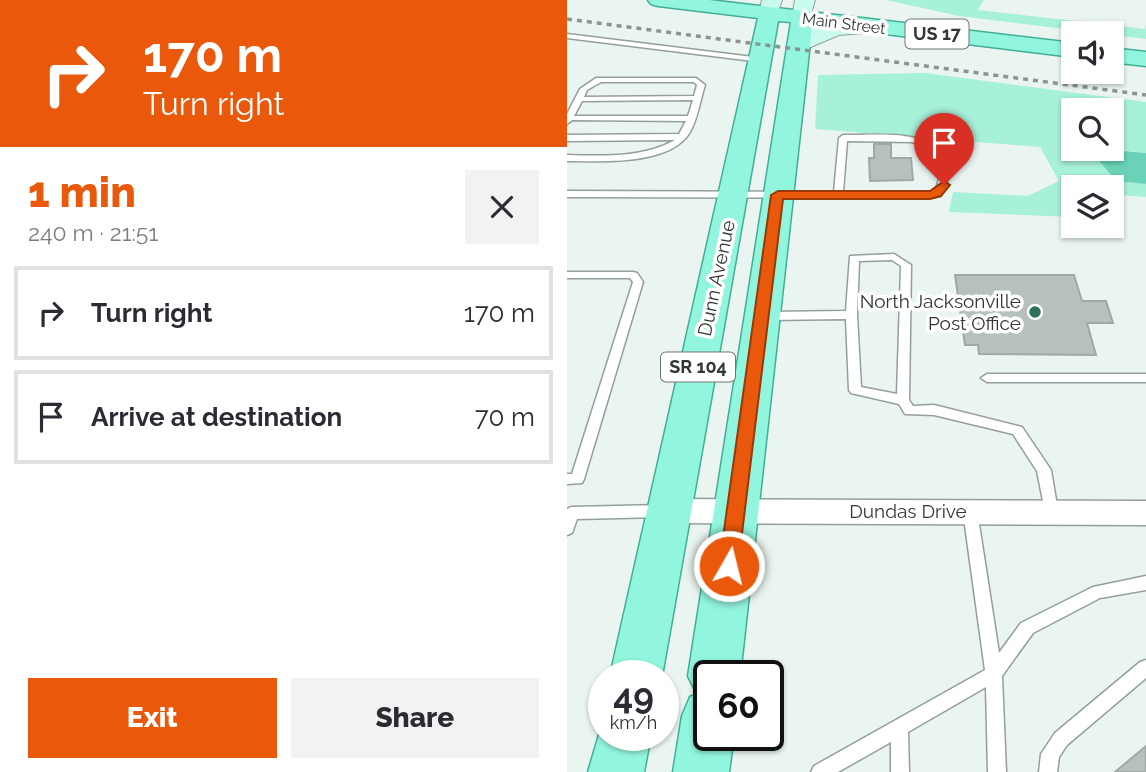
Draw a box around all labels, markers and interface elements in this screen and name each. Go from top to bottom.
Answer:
street label: Main Street [801,9,887,38]
road number: US 17 [905,19,969,48]
map controls [1061,21,1124,238]
button: sound [1061,21,1124,84]
text: 170 m [143,26,282,83]
icon: right [28,28,119,119]
text: Turn right [143,85,284,122]
button: search [1061,98,1124,161]
pin [914,113,974,185]
icon: arrive [925,124,963,162]
text: 1 min [28,168,136,217]
button: close [465,170,539,244]
button: layers [1061,175,1124,238]
street label: Dunn Avenue [693,218,739,338]
text: 240 m · 21:51 [28,219,158,246]
place label: North Jacksonville Post Office [860,290,1021,334]
icon: right [32,294,70,332]
text: Turn right [91,298,212,328]
text: 170 m [464,298,535,328]
marker: North Jacksonville Post Office [1027,304,1043,320]
road number: SR 104 [661,352,735,382]
icon: arrive [32,398,70,436]
text: Arrive at destination [91,402,342,432]
text: 70 m [475,402,535,432]
street label: Dundas Drive [849,500,967,522]
position arrow [692,529,766,603]
speed limit sign: 60 [693,660,784,751]
text: 49 [613,676,654,717]
button: Exit [28,678,277,758]
button: Share [291,678,539,758]
text: km/h [610,712,657,733]

